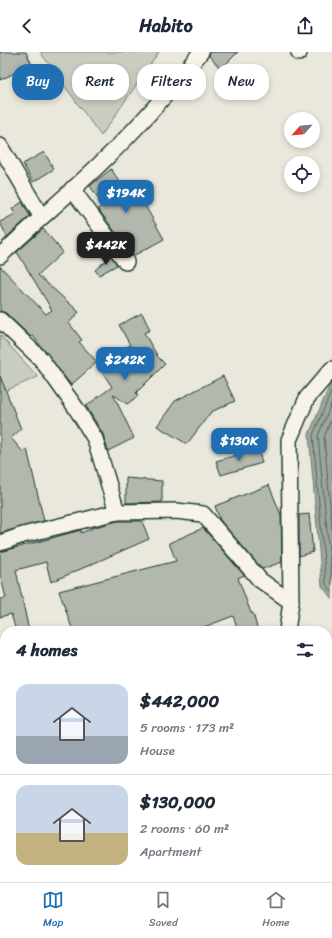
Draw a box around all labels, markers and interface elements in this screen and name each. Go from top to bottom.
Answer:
text: Habito [139,10,193,42]
icon: back [16,15,38,37]
icon: share [294,15,316,37]
chip: Buy [12,64,64,100]
chip: Rent [72,64,129,100]
chip: Filters [137,64,206,100]
chip: New [214,64,269,100]
north arrow [284,112,320,148]
map controls [284,112,320,192]
button: locate [284,156,320,192]
pin: $194K [98,180,154,214]
text: $194K [107,181,145,204]
pin: $442K [78,232,134,266]
text: $442K [86,233,126,256]
pin: $242K [97,347,153,381]
text: $242K [105,348,145,371]
pin: $130K [211,428,267,462]
text: $130K [220,429,258,452]
text: 4 homes [16,635,77,665]
icon: filters [294,639,316,661]
text: $442,000 [140,686,219,716]
icon: home [48,700,96,748]
text: 5 rooms · 173 m² [140,716,234,739]
text: House [140,739,175,762]
text: $130,000 [140,787,216,817]
icon: home [48,801,96,849]
text: 2 rooms · 60 m² [140,817,229,840]
text: Apartment [140,840,201,863]
tab: Map [42,889,64,932]
tab: Saved [149,889,178,932]
tab: Home [262,889,290,932]

